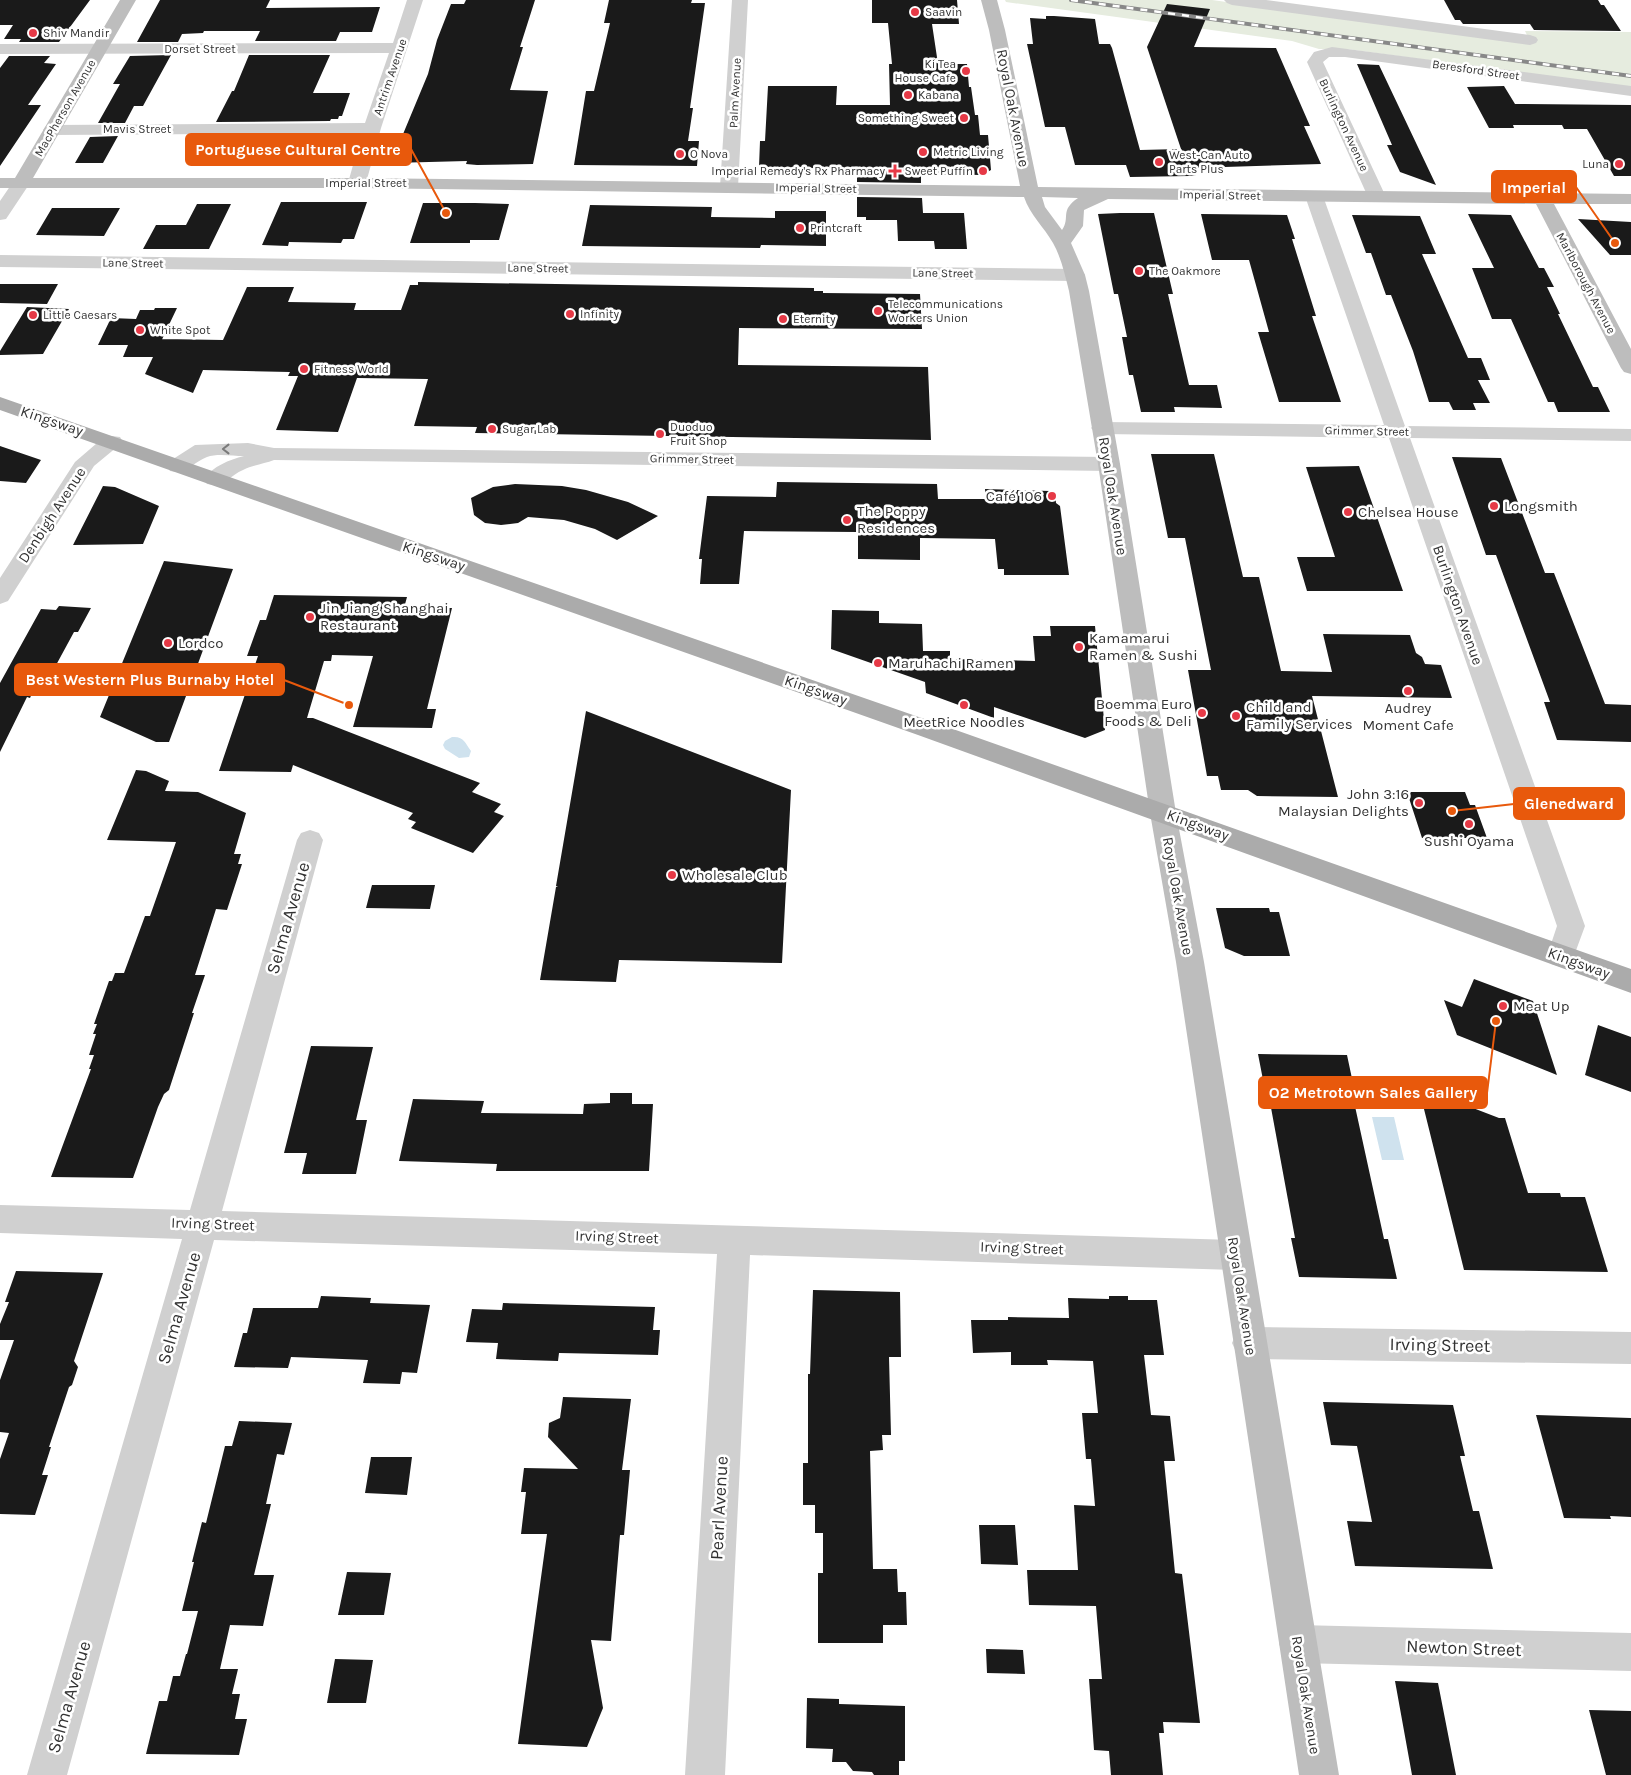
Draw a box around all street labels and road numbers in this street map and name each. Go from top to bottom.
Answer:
street label: Antrim Avenue [370,37,410,117]
street label: Dorset Street [164,42,236,56]
street label: Royal Oak Avenue [993,48,1033,168]
street label: MacPherson Avenue [31,57,99,159]
street label: Beresford Street [1431,57,1521,83]
street label: Palm Avenue [726,58,744,128]
street label: Burlington Avenue [1316,76,1372,174]
street label: Mavis Street [103,122,172,136]
street label: Imperial Street [325,176,407,190]
street label: Imperial Street [775,180,857,196]
street label: Imperial Street [1179,187,1261,203]
street label: Marlborough Avenue [1553,230,1619,336]
street label: Lane Street [102,255,164,271]
street label: Lane Street [507,260,569,276]
street label: Lane Street [912,265,974,281]
street label: Kingsway [18,402,86,440]
street label: Grimmer Street [1325,423,1410,439]
street label: Royal Oak Avenue [1095,435,1131,557]
street label: Grimmer Street [650,451,735,467]
street label: Denbigh Avenue [14,464,90,566]
street label: Kingsway [400,537,468,575]
street label: Burlington Avenue [1429,543,1487,667]
street label: Kingsway [782,671,850,709]
street label: Kingsway [1164,805,1232,845]
street label: Royal Oak Avenue [1159,835,1197,957]
street label: Selma Avenue [262,859,314,977]
street label: Kingsway [1545,943,1613,983]
street label: Irving Street [171,1214,256,1234]
street label: Irving Street [575,1227,660,1247]
street label: Royal Oak Avenue [1224,1235,1260,1357]
street label: Irving Street [980,1238,1065,1258]
street label: Selma Avenue [153,1249,205,1367]
street label: Irving Street [1389,1333,1491,1357]
street label: Pearl Avenue [705,1455,733,1561]
street label: Royal Oak Avenue [1288,1634,1324,1756]
street label: Newton Street [1406,1635,1522,1661]
street label: Selma Avenue [43,1638,95,1756]

